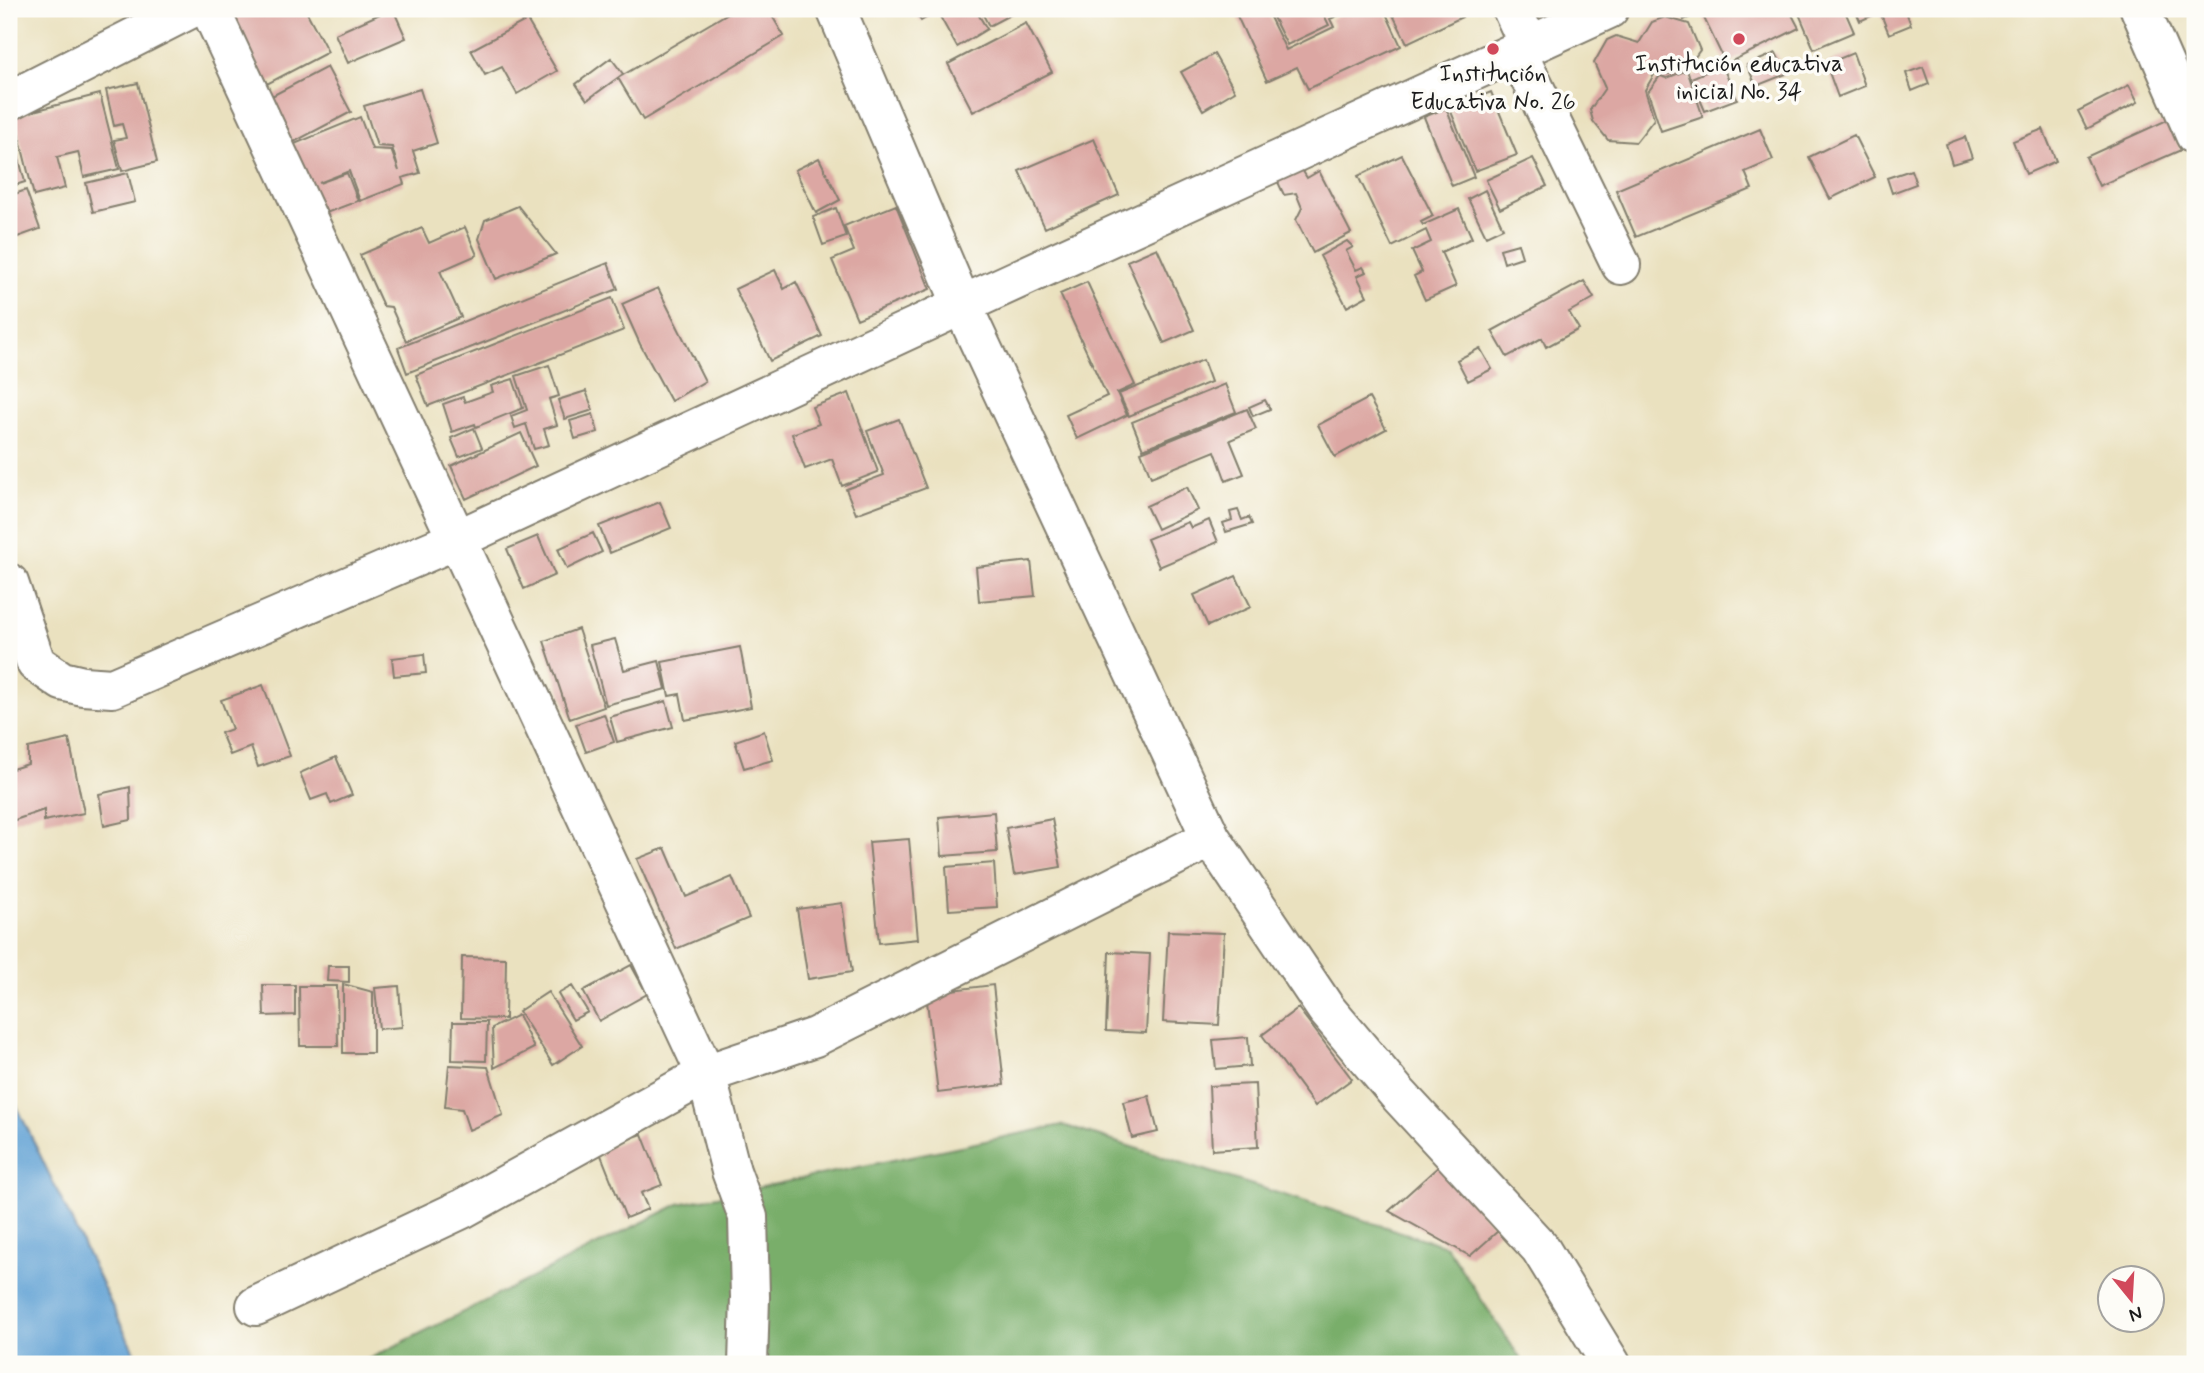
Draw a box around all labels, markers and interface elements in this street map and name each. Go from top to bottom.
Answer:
marker: Institución educativa inicial No. 34 [1731,31,1747,47]
marker: Institución Educativa No. 26 [1485,41,1501,57]
place label: Institución educativa inicial No. 34 [1635,49,1843,108]
place label: Institución Educativa No. 26 [1410,59,1576,118]
north arrow [2096,1264,2166,1334]
text: N [2126,1300,2146,1328]

